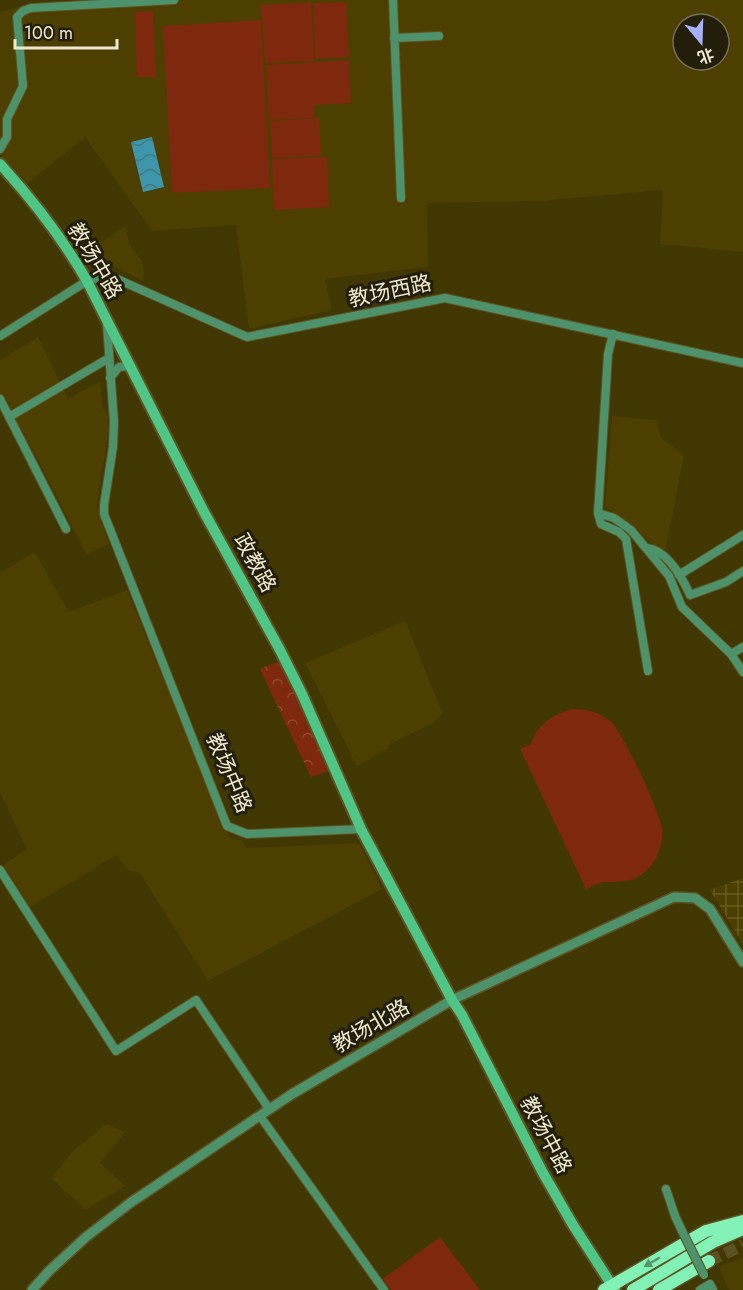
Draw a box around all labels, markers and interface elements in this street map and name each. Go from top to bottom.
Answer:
scale bar [15,12,117,50]
north arrow [671,12,731,72]
text: 100 m [24,20,73,46]
text: 北 [694,42,717,69]
street label: 教场中路 [61,217,129,305]
street label: 教场西路 [346,268,434,314]
street label: 政教路 [227,528,283,598]
street label: 教场中路 [199,728,259,818]
street label: 教场北路 [327,992,415,1060]
street label: 教场中路 [513,1091,579,1179]
one-way arrow [644,1256,660,1267]

